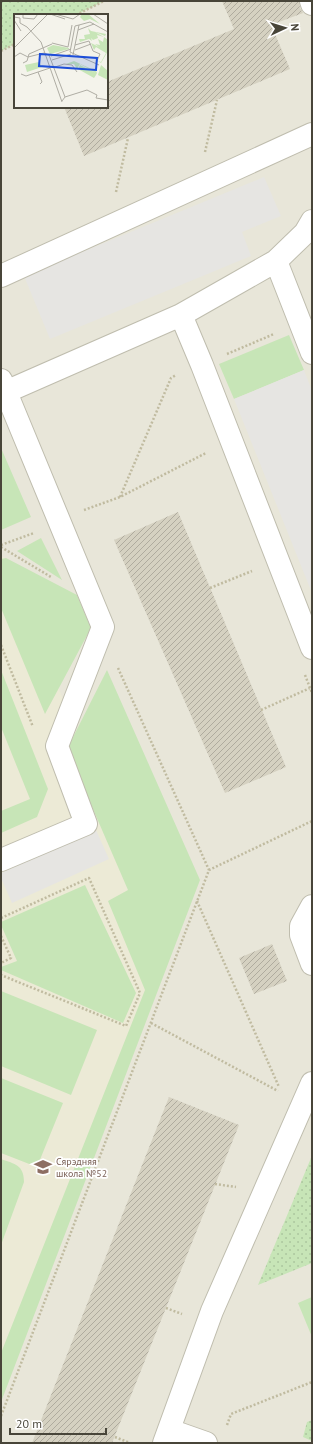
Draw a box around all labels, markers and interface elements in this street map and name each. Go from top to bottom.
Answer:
north arrow [265,8,305,48]
inset map [14,14,108,108]
text: N [288,23,302,31]
place label: Сярэдняя школа №52 [56,1155,107,1180]
school or university icon: Сярэдняя школа №52 [33,1157,53,1177]
scale bar [10,1410,106,1436]
text: 20 m [16,1416,42,1431]

